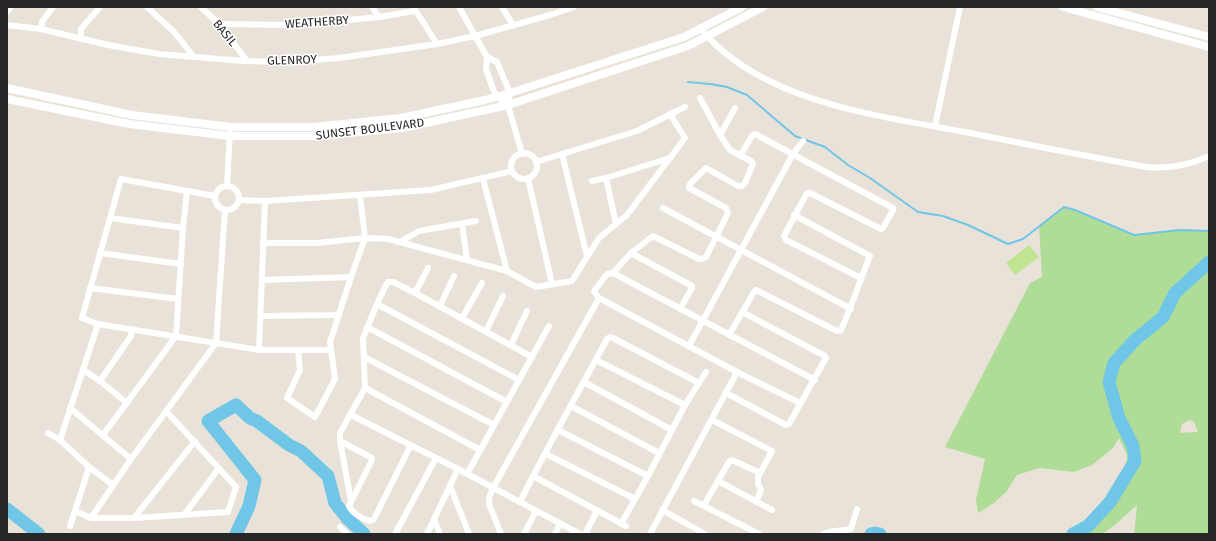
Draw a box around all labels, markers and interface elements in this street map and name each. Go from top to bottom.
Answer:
street label: WEATHERBY [284,13,350,31]
street label: BASIL [210,17,240,49]
street label: GLENROY [267,52,318,68]
street label: SUNSET BOULEVARD [315,115,425,143]

